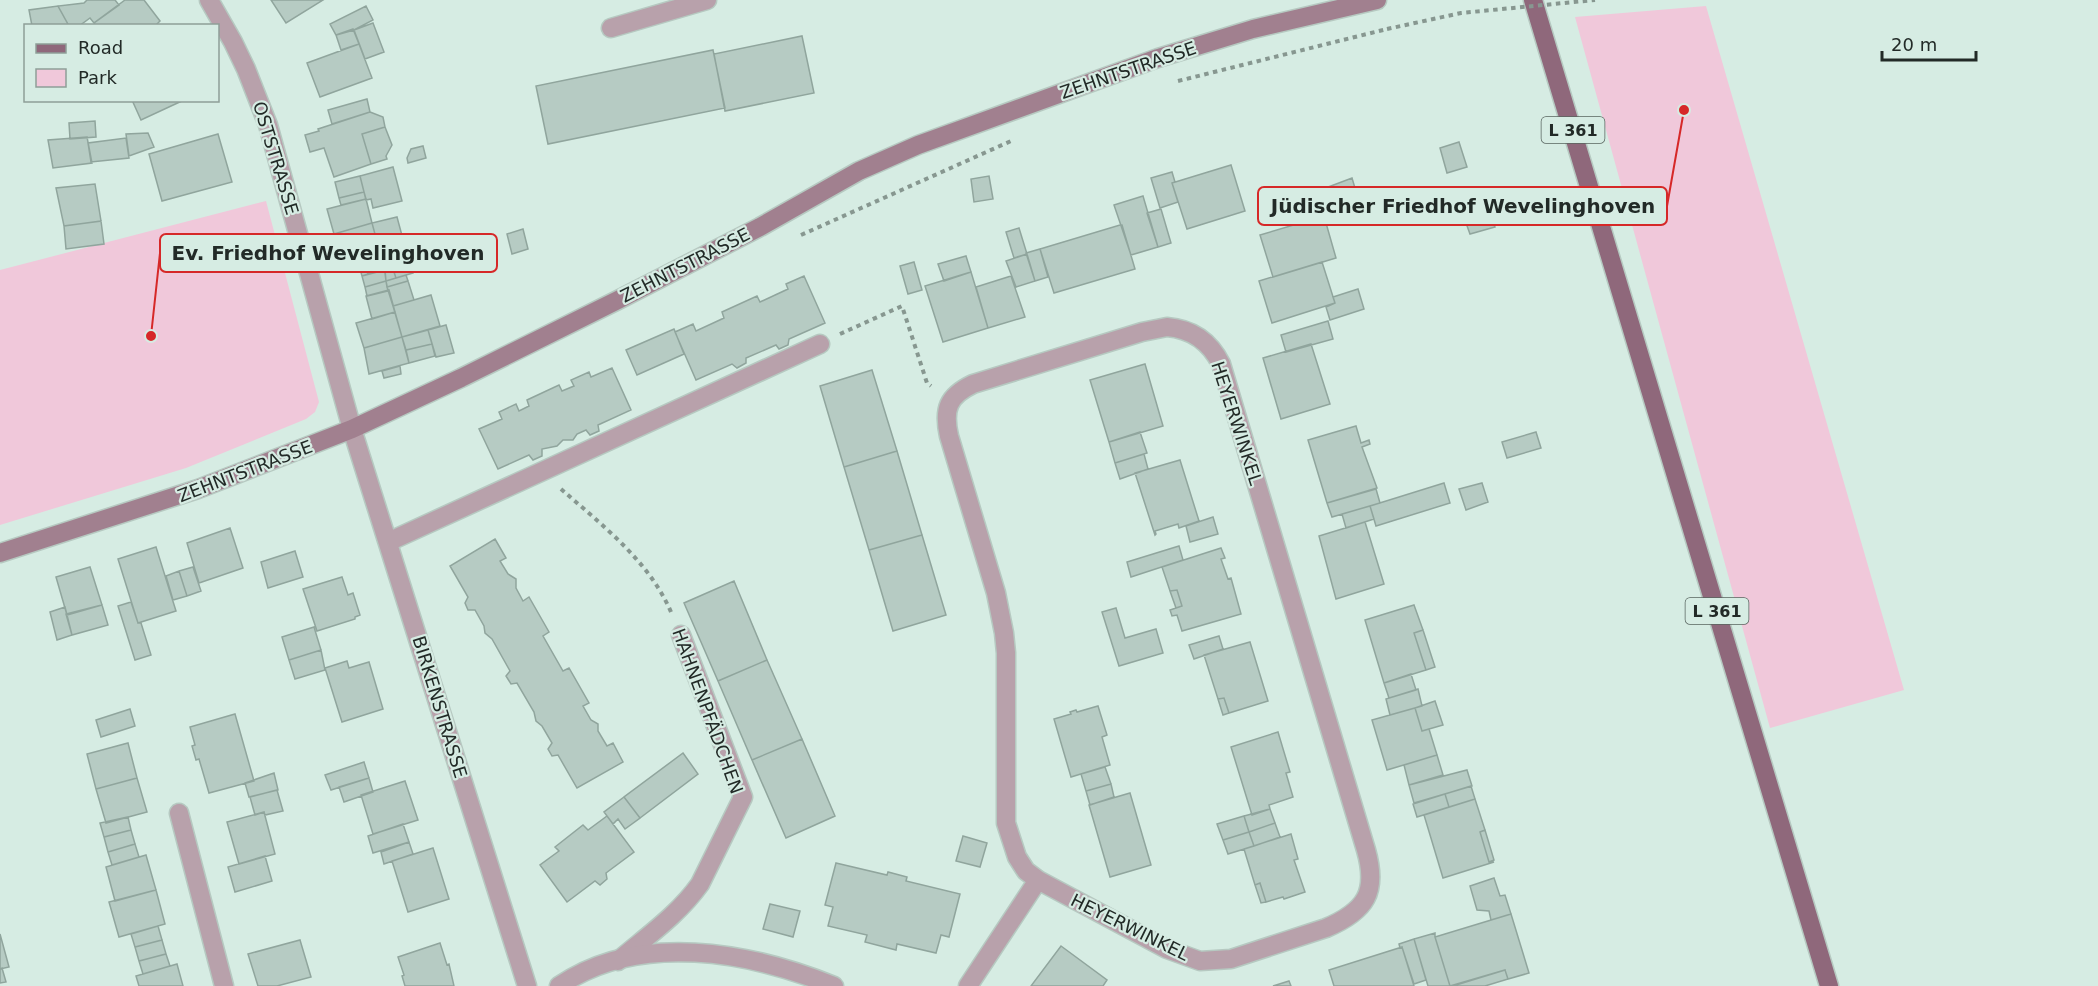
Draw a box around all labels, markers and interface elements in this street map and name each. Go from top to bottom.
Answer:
legend [24,24,219,102]
scale bar [1882,24,1976,62]
text: 20 m [1891,34,1937,55]
text: Road [78,37,123,58]
street label: ZEHNTSTRASSE [1057,37,1199,103]
text: Park [78,67,117,88]
street label: OSTSTRASSE [249,99,303,217]
road number: L 361 [1542,117,1604,143]
callout: Jüdischer Friedhof Wevelinghoven [1258,187,1667,225]
text: Jüdischer Friedhof Wevelinghoven [1269,194,1655,218]
street label: ZEHNTSTRASSE [617,223,753,307]
callout: Ev. Friedhof Wevelinghoven [160,234,497,272]
text: Ev. Friedhof Wevelinghoven [172,241,484,265]
street label: HEYERWINKEL [1207,358,1267,488]
street label: ZEHNTSTRASSE [175,436,315,506]
road number: L 361 [1686,598,1748,624]
street label: HAHNENPFÄDCHEN [668,625,748,797]
street label: BIRKENSTRASSE [408,633,472,781]
street label: HEYERWINKEL [1067,889,1193,965]

